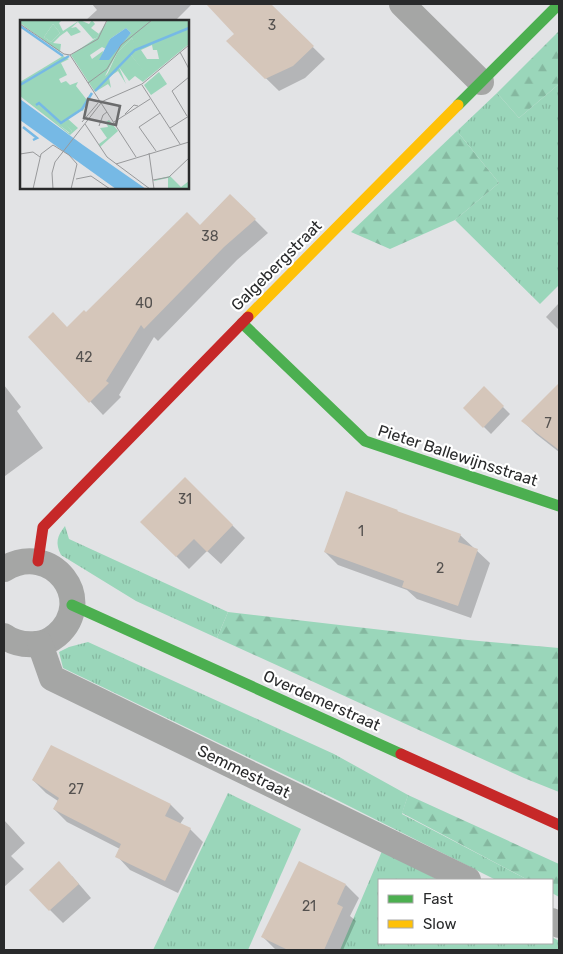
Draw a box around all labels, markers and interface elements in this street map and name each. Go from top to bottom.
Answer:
house number: 3 [268,17,276,34]
inset map [20,20,189,189]
street label: Galgebergstraat [227,216,326,315]
house number: 38 [201,228,219,245]
house number: 40 [135,295,153,312]
house number: 42 [76,349,92,366]
house number: 7 [544,415,552,432]
street label: Pieter Ballewijnsstraat [376,421,540,490]
house number: 31 [178,491,192,508]
house number: 1 [358,523,364,540]
house number: 2 [436,560,444,577]
street label: Overdemerstraat [260,666,383,735]
street label: Semmestraat [194,741,293,802]
house number: 27 [68,781,84,798]
legend [378,879,553,944]
text: Fast [423,890,453,908]
house number: 21 [302,898,316,915]
text: Slow [423,915,456,933]

